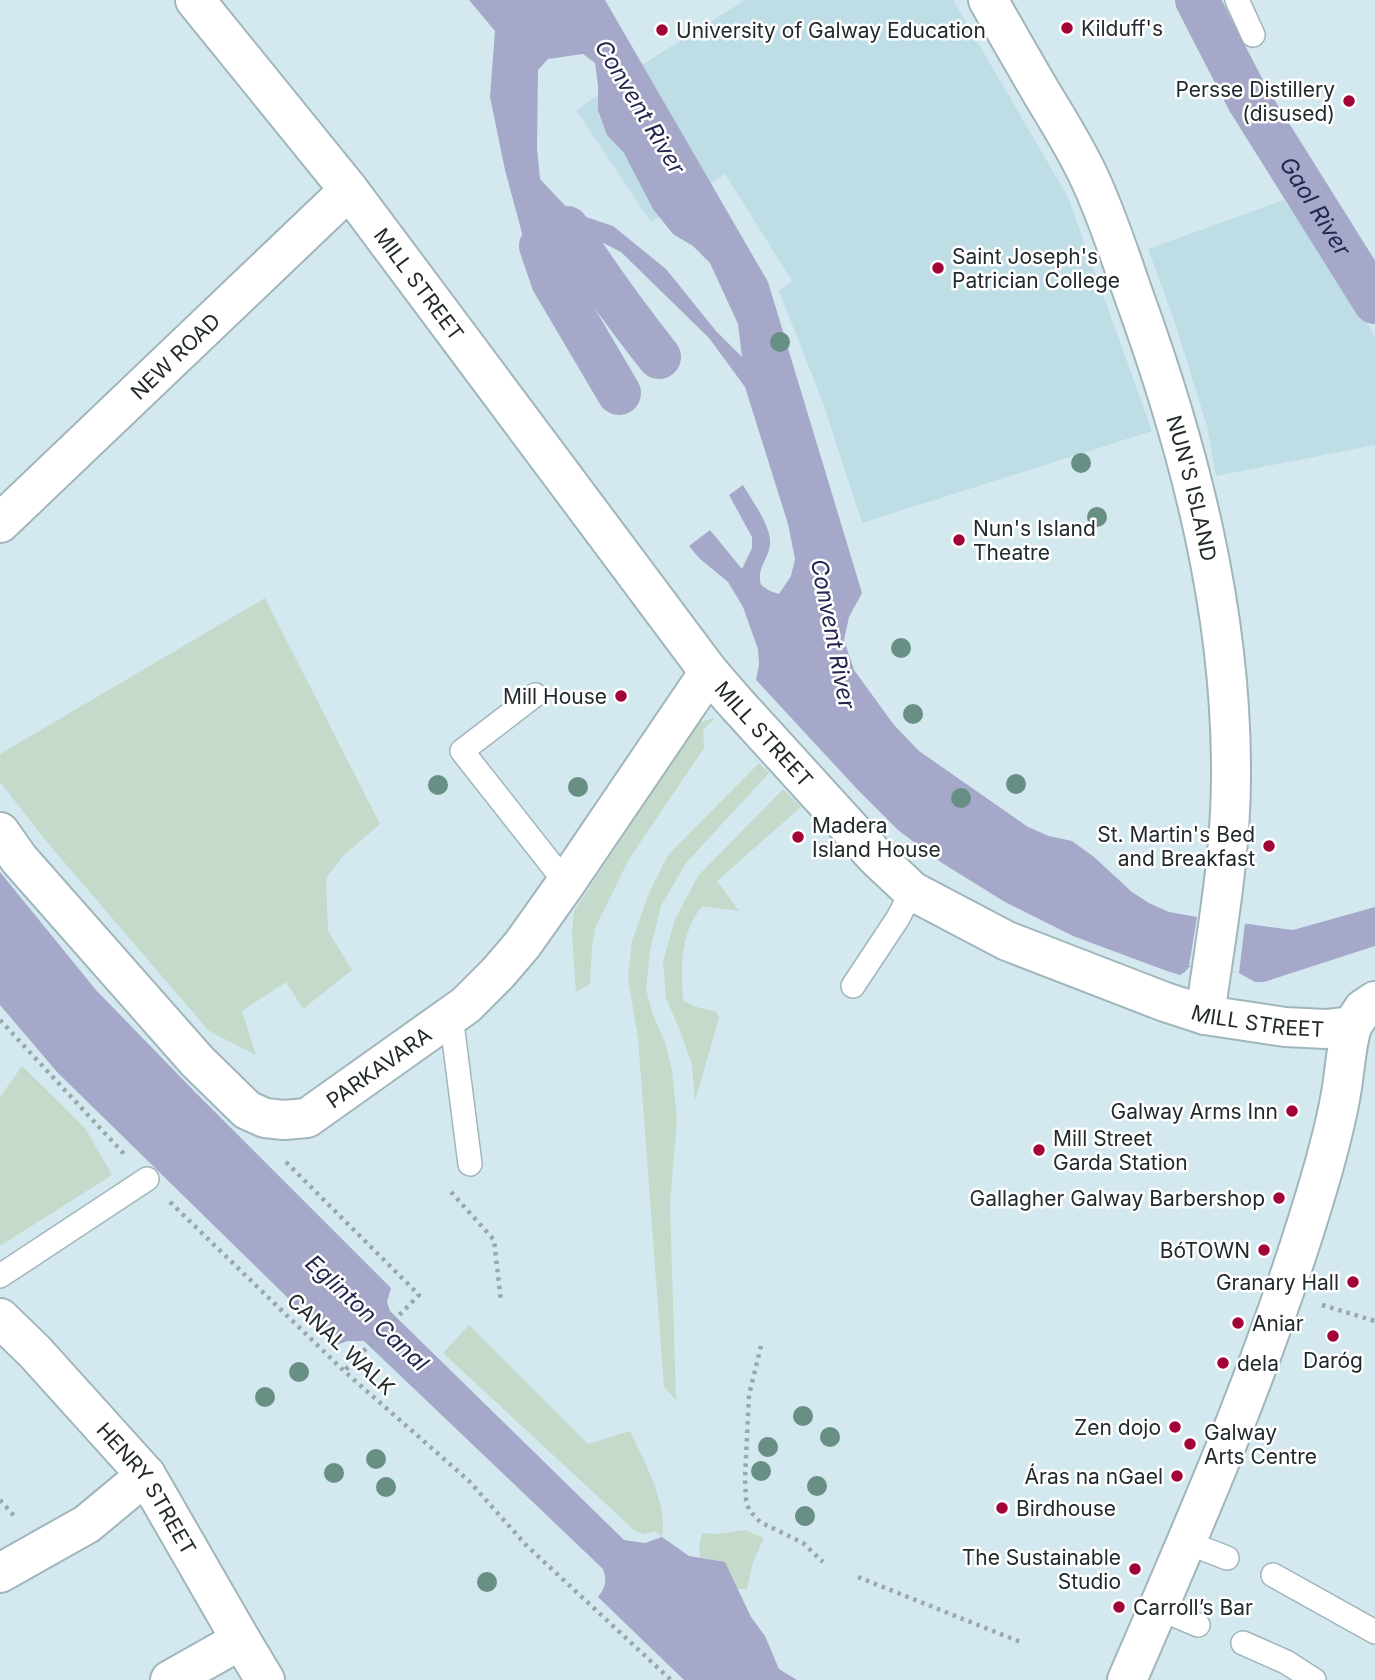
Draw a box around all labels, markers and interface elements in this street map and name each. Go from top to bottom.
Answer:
place label: Kilduff's [1081,16,1163,41]
place label: University of Galway Education [676,18,986,43]
marker: Kilduff's [1059,20,1075,36]
marker: University of Galway Education [654,22,670,38]
water label: Convent River [589,35,692,180]
place label: Persse Distillery (disused) [1176,77,1335,126]
marker: Persse Distillery (disused) [1341,93,1357,109]
water label: Gaol River [1274,151,1357,262]
street label: MILL STREET [369,223,469,345]
place label: Saint Joseph's Patrician College [952,244,1120,293]
marker: Saint Joseph's Patrician College [930,260,946,276]
street label: NEW ROAD [125,308,225,404]
street label: NUN'S ISLAND [1162,412,1222,563]
place label: Nun's Island Theatre [973,516,1096,565]
marker: Nun's Island Theatre [951,532,967,548]
water label: Convent River [805,557,861,713]
street label: MILL STREET [710,676,818,792]
place label: Mill House [503,684,607,709]
marker: Mill House [613,688,629,704]
place label: Madera Island House [812,813,941,862]
place label: St. Martin's Bed and Breakfast [1097,822,1255,871]
marker: Madera Island House [790,829,806,845]
marker: St. Martin's Bed and Breakfast [1261,838,1277,854]
street label: MILL STREET [1188,999,1325,1041]
street label: PARKAVARA [321,1021,436,1113]
place label: Galway Arms Inn [1111,1099,1278,1124]
marker: Galway Arms Inn [1284,1103,1300,1119]
place label: Mill Street Garda Station [1053,1126,1188,1175]
marker: Mill Street Garda Station [1031,1142,1047,1158]
place label: Gallagher Galway Barbershop [970,1186,1265,1211]
marker: Gallagher Galway Barbershop [1271,1190,1287,1206]
place label: BóTOWN [1160,1238,1250,1263]
marker: BóTOWN [1256,1242,1272,1258]
water label: Eglinton Canal [300,1249,435,1377]
place label: Granary Hall [1216,1270,1339,1295]
marker: Granary Hall [1345,1274,1361,1290]
street label: CANAL WALK [282,1288,400,1400]
place label: Aniar [1252,1311,1304,1336]
marker: Aniar [1230,1315,1246,1331]
marker: Daróg [1325,1328,1341,1344]
place label: Daróg [1303,1348,1363,1373]
place label: dela [1237,1351,1279,1376]
marker: dela [1215,1355,1231,1371]
place label: Zen dojo [1074,1415,1161,1440]
street label: HENRY STREET [92,1417,202,1559]
marker: Zen dojo [1167,1419,1183,1435]
place label: Galway Arts Centre [1204,1420,1317,1469]
marker: Galway Arts Centre [1182,1436,1198,1452]
place label: Áras na nGael [1025,1463,1163,1489]
marker: Áras na nGael [1169,1468,1185,1484]
place label: Birdhouse [1016,1496,1116,1521]
marker: Birdhouse [994,1500,1010,1516]
place label: The Sustainable Studio [962,1545,1121,1594]
marker: The Sustainable Studio [1127,1561,1143,1577]
place label: Carroll’s Bar [1133,1595,1253,1620]
marker: Carroll’s Bar [1111,1599,1127,1615]

